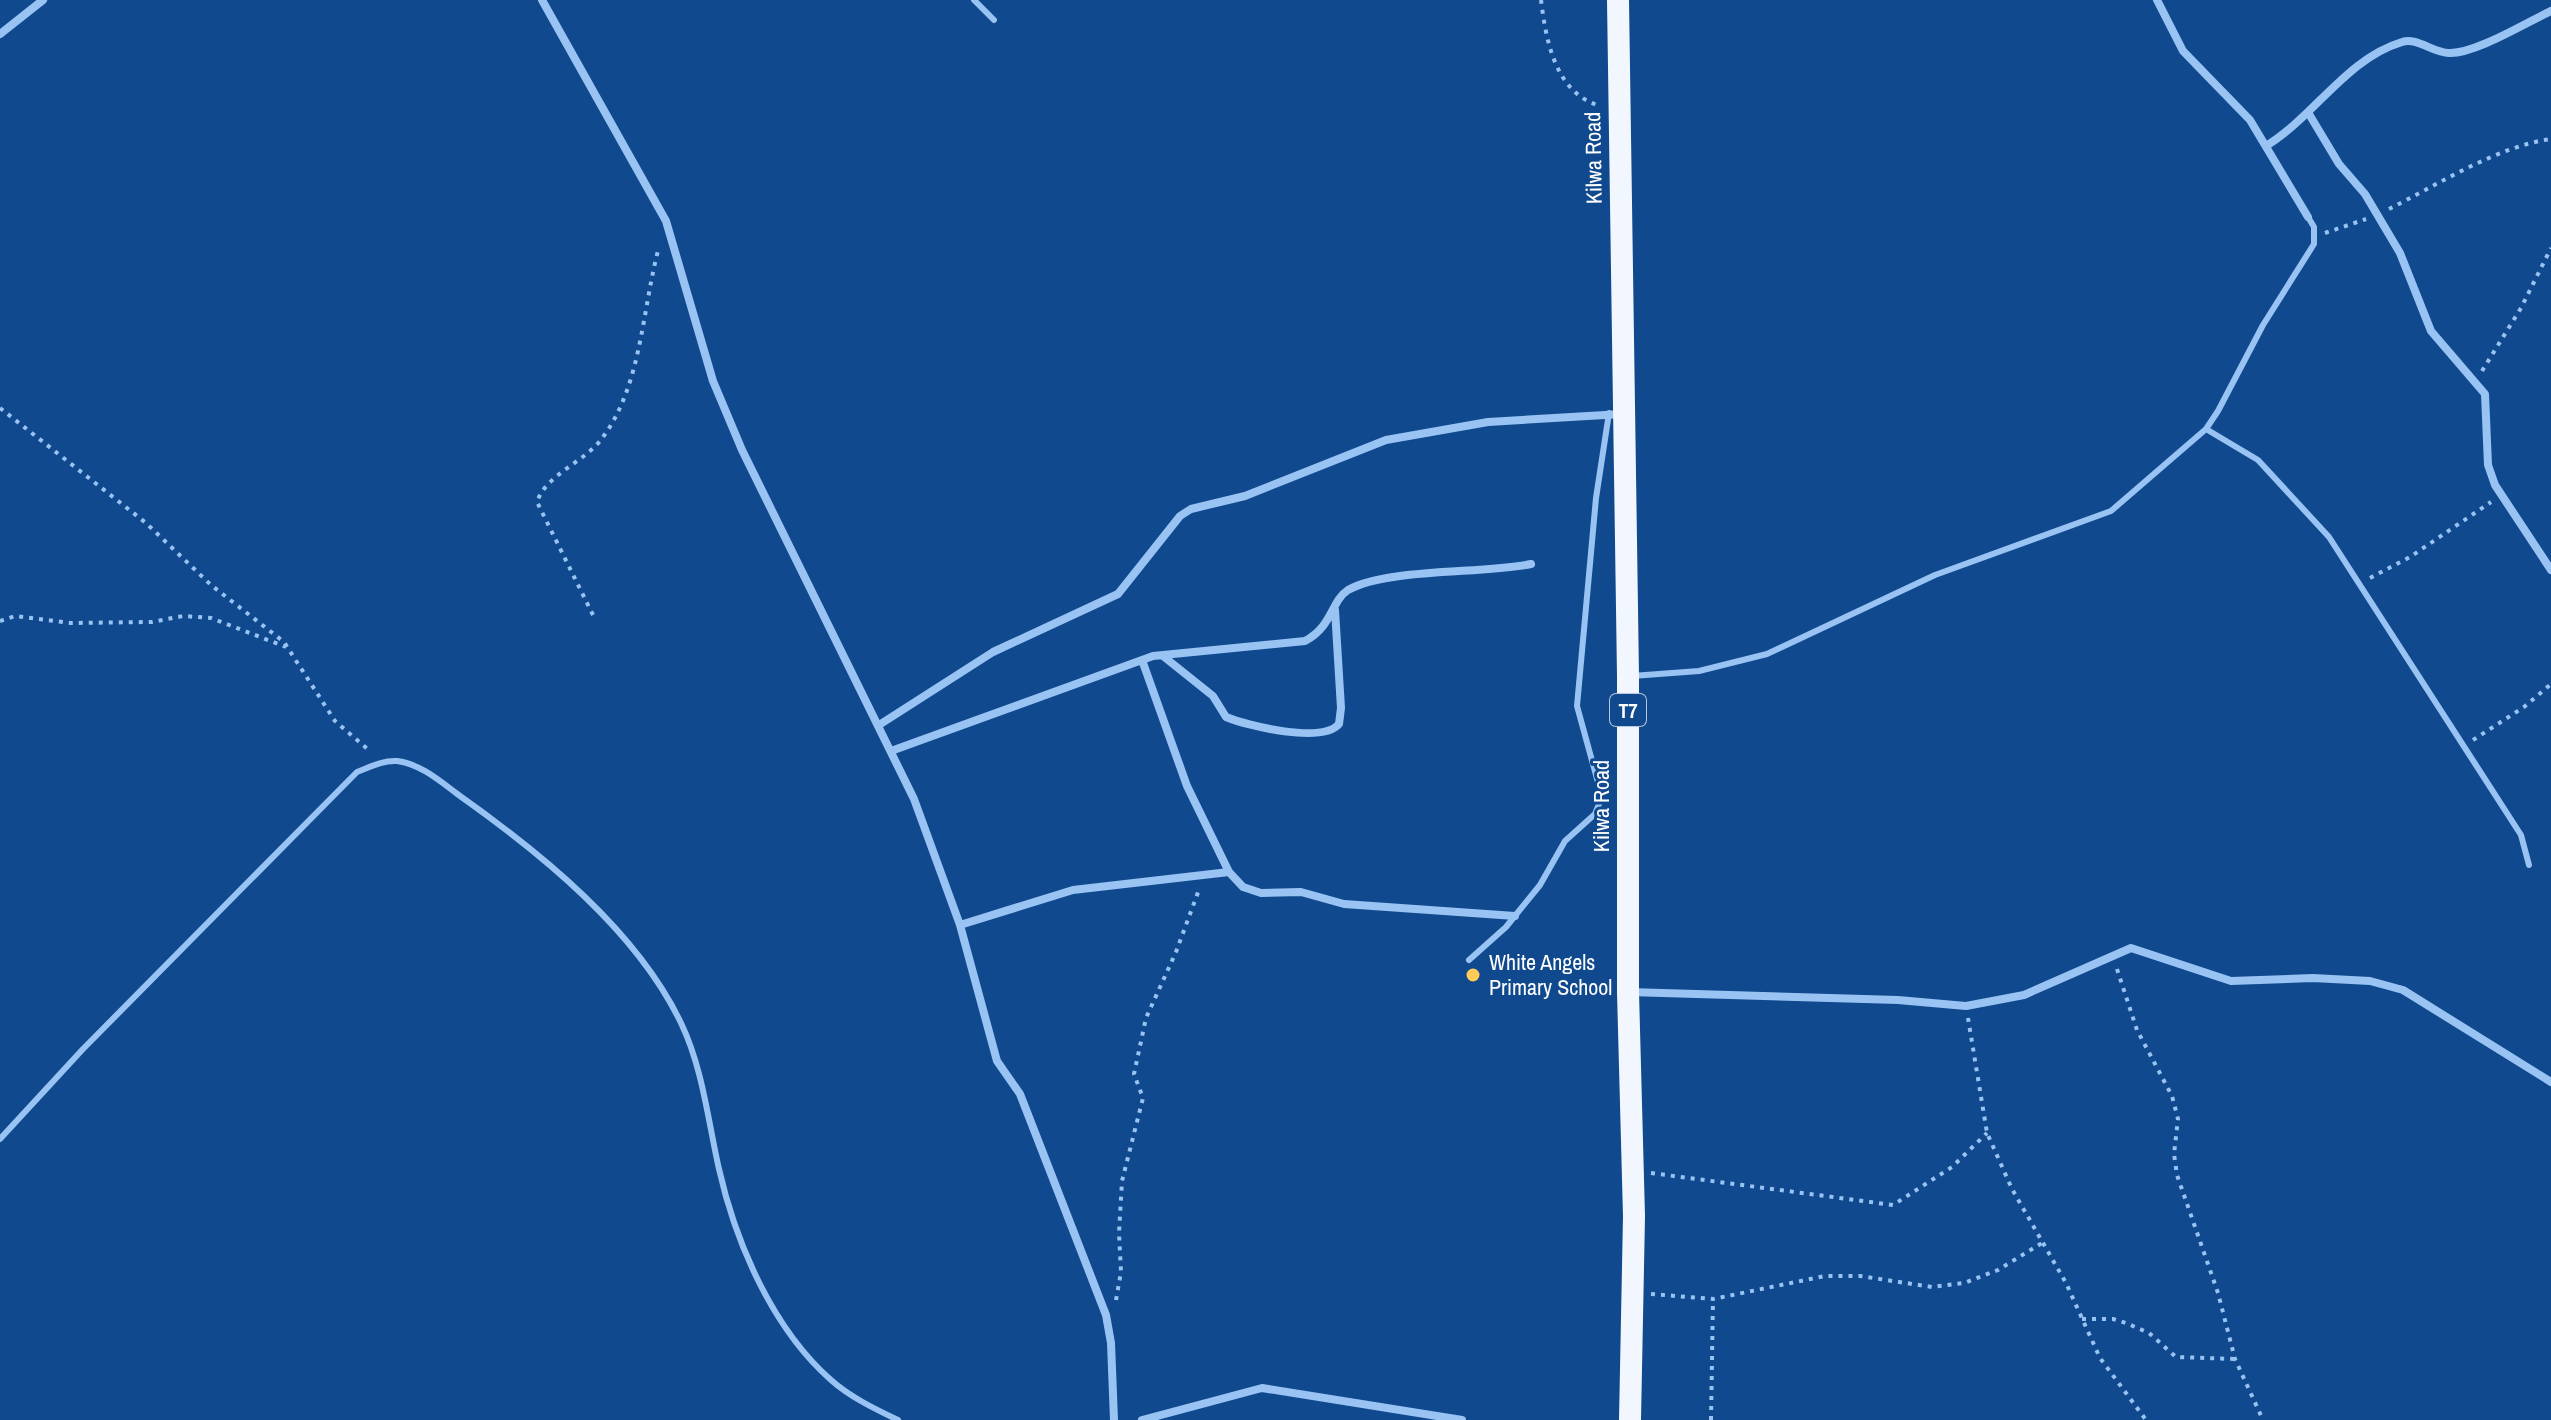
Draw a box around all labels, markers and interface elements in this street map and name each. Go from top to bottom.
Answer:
street label: Kilwa Road [1577,112,1609,204]
road number: T7 [1610,694,1646,726]
street label: Kilwa Road [1586,760,1616,852]
place label: White Angels Primary School [1489,947,1612,1002]
marker: White Angels Primary School [1464,966,1482,984]

